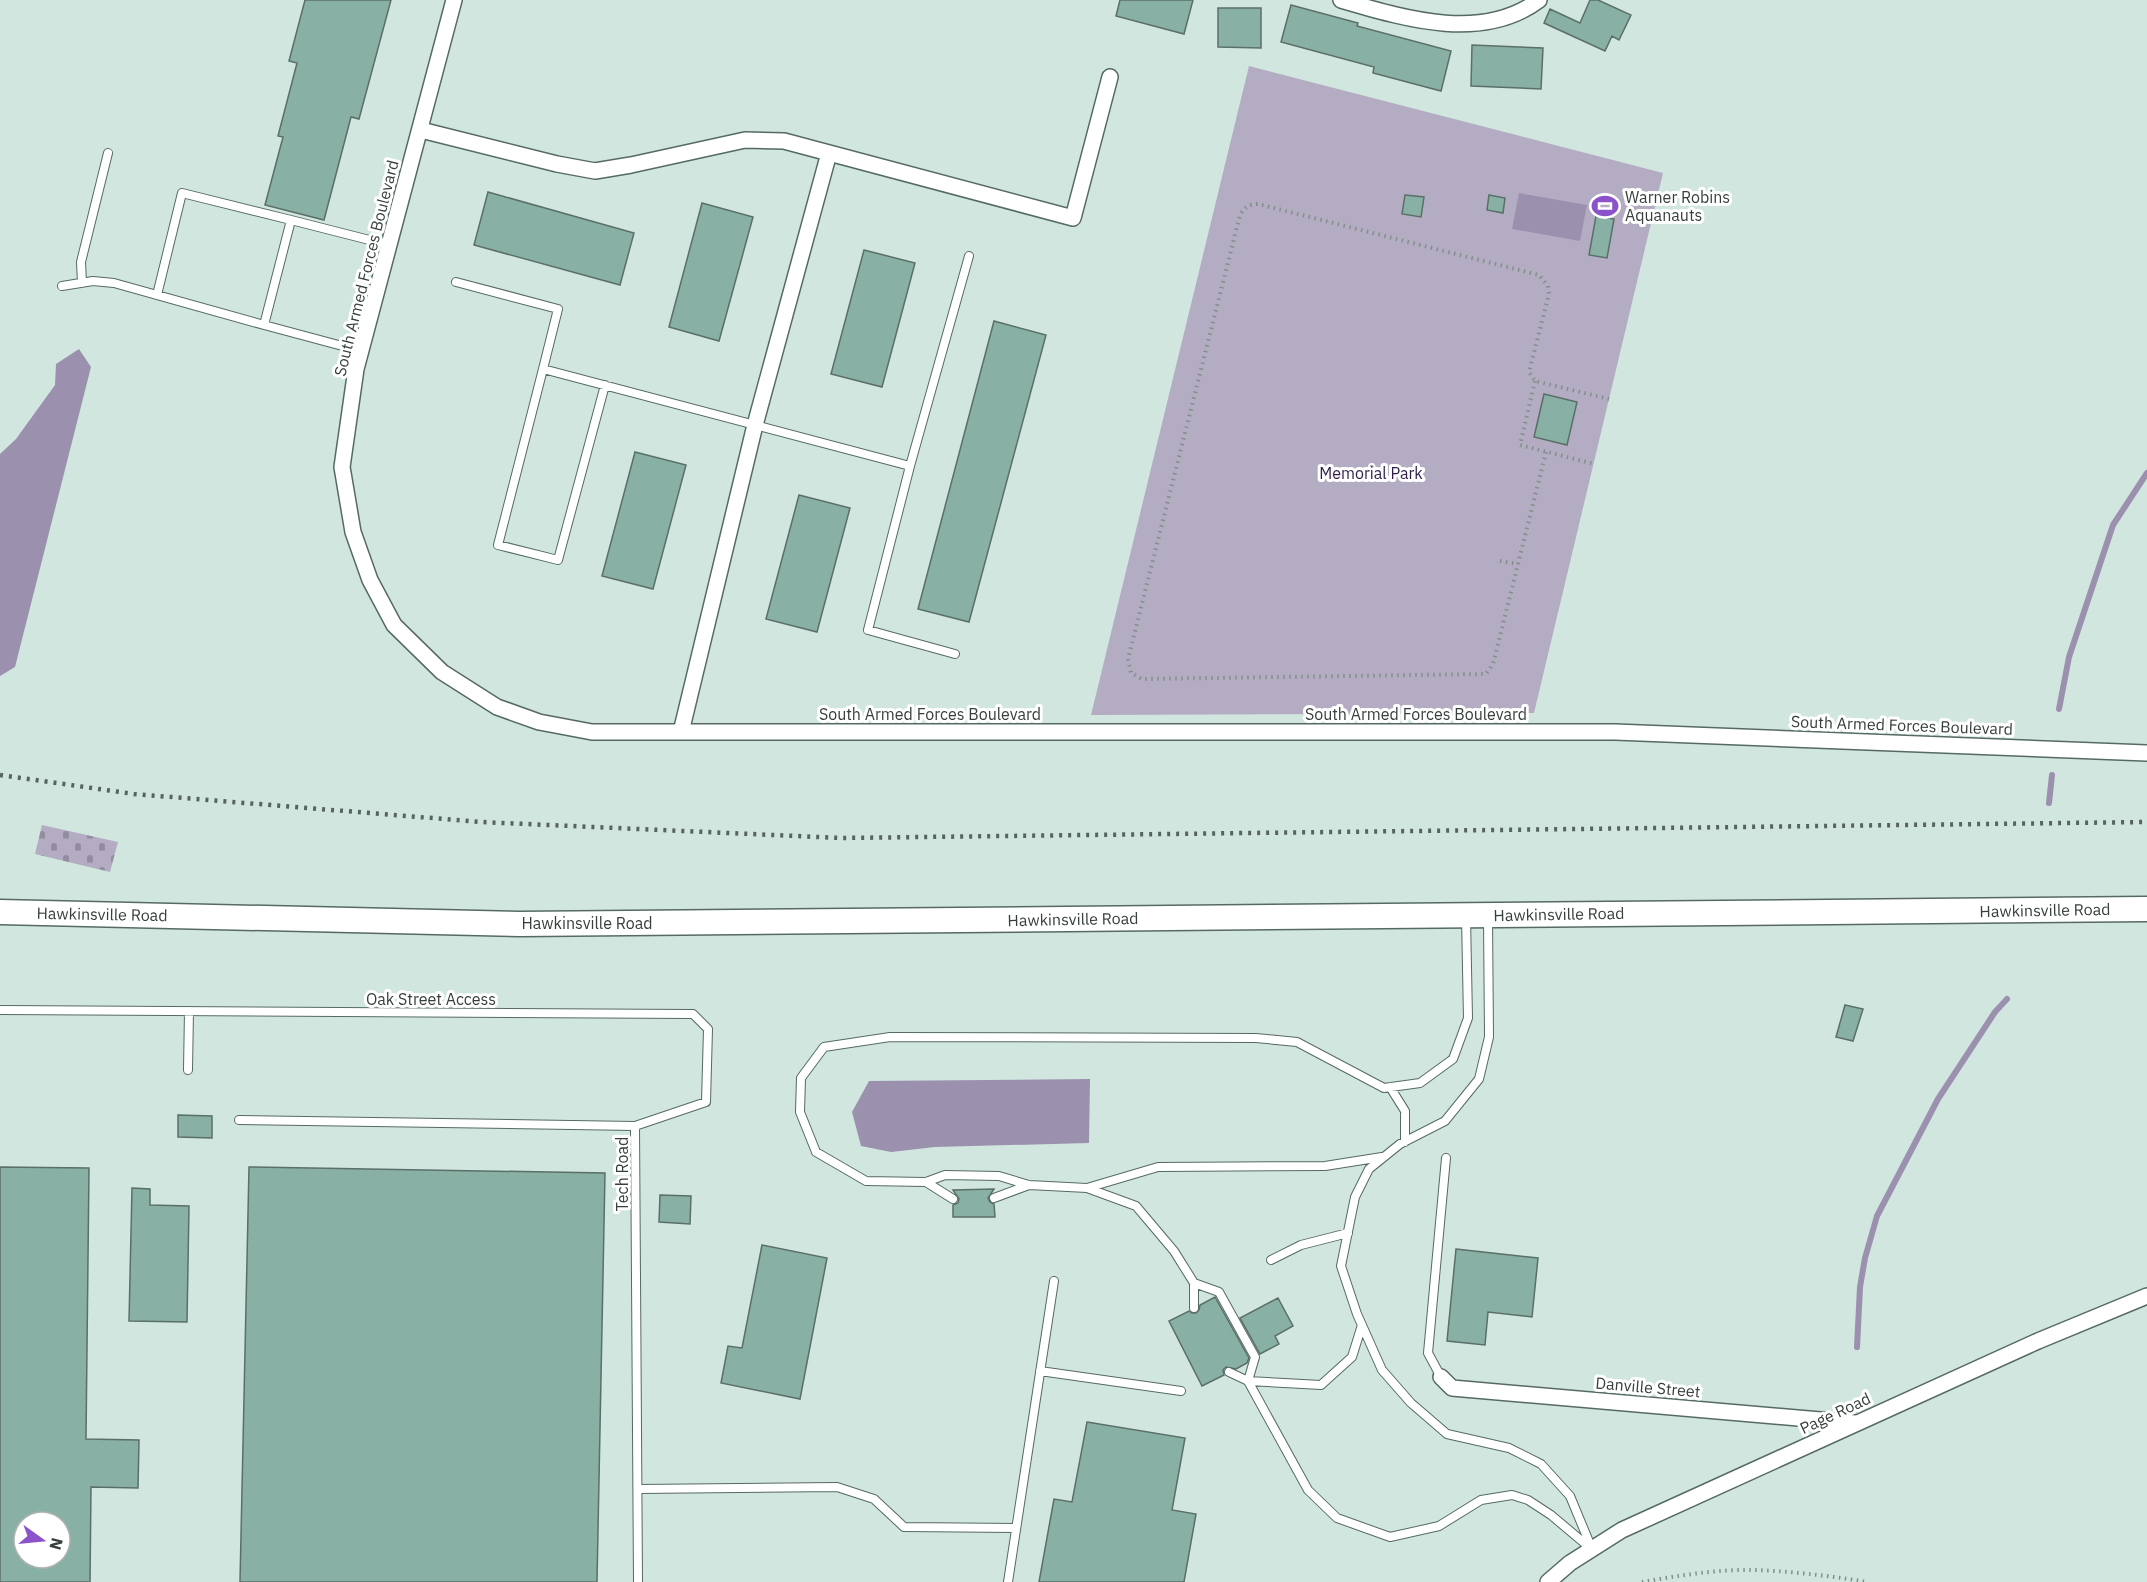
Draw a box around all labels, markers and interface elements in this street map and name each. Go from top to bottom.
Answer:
street label: South Armed Forces Boulevard [329,158,403,378]
place label: Warner Robins Aquanauts [1625,187,1730,225]
sports icon: Warner Robins Aquanauts [1590,191,1620,221]
park label: Memorial Park [1319,463,1423,483]
street label: South Armed Forces Boulevard [819,704,1041,724]
street label: South Armed Forces Boulevard [1305,704,1527,724]
street label: South Armed Forces Boulevard [1791,711,2013,739]
street label: Hawkinsville Road [1979,899,2111,921]
street label: Hawkinsville Road [36,903,168,925]
street label: Hawkinsville Road [1493,903,1625,925]
street label: Hawkinsville Road [1007,908,1139,930]
street label: Hawkinsville Road [521,913,653,933]
street label: Oak Street Access [366,989,496,1009]
street label: Tech Road [612,1137,632,1211]
street label: Danville Street [1595,1372,1701,1402]
street label: Page Road [1796,1388,1874,1438]
north arrow [12,1510,72,1570]
text: N [45,1536,68,1552]

